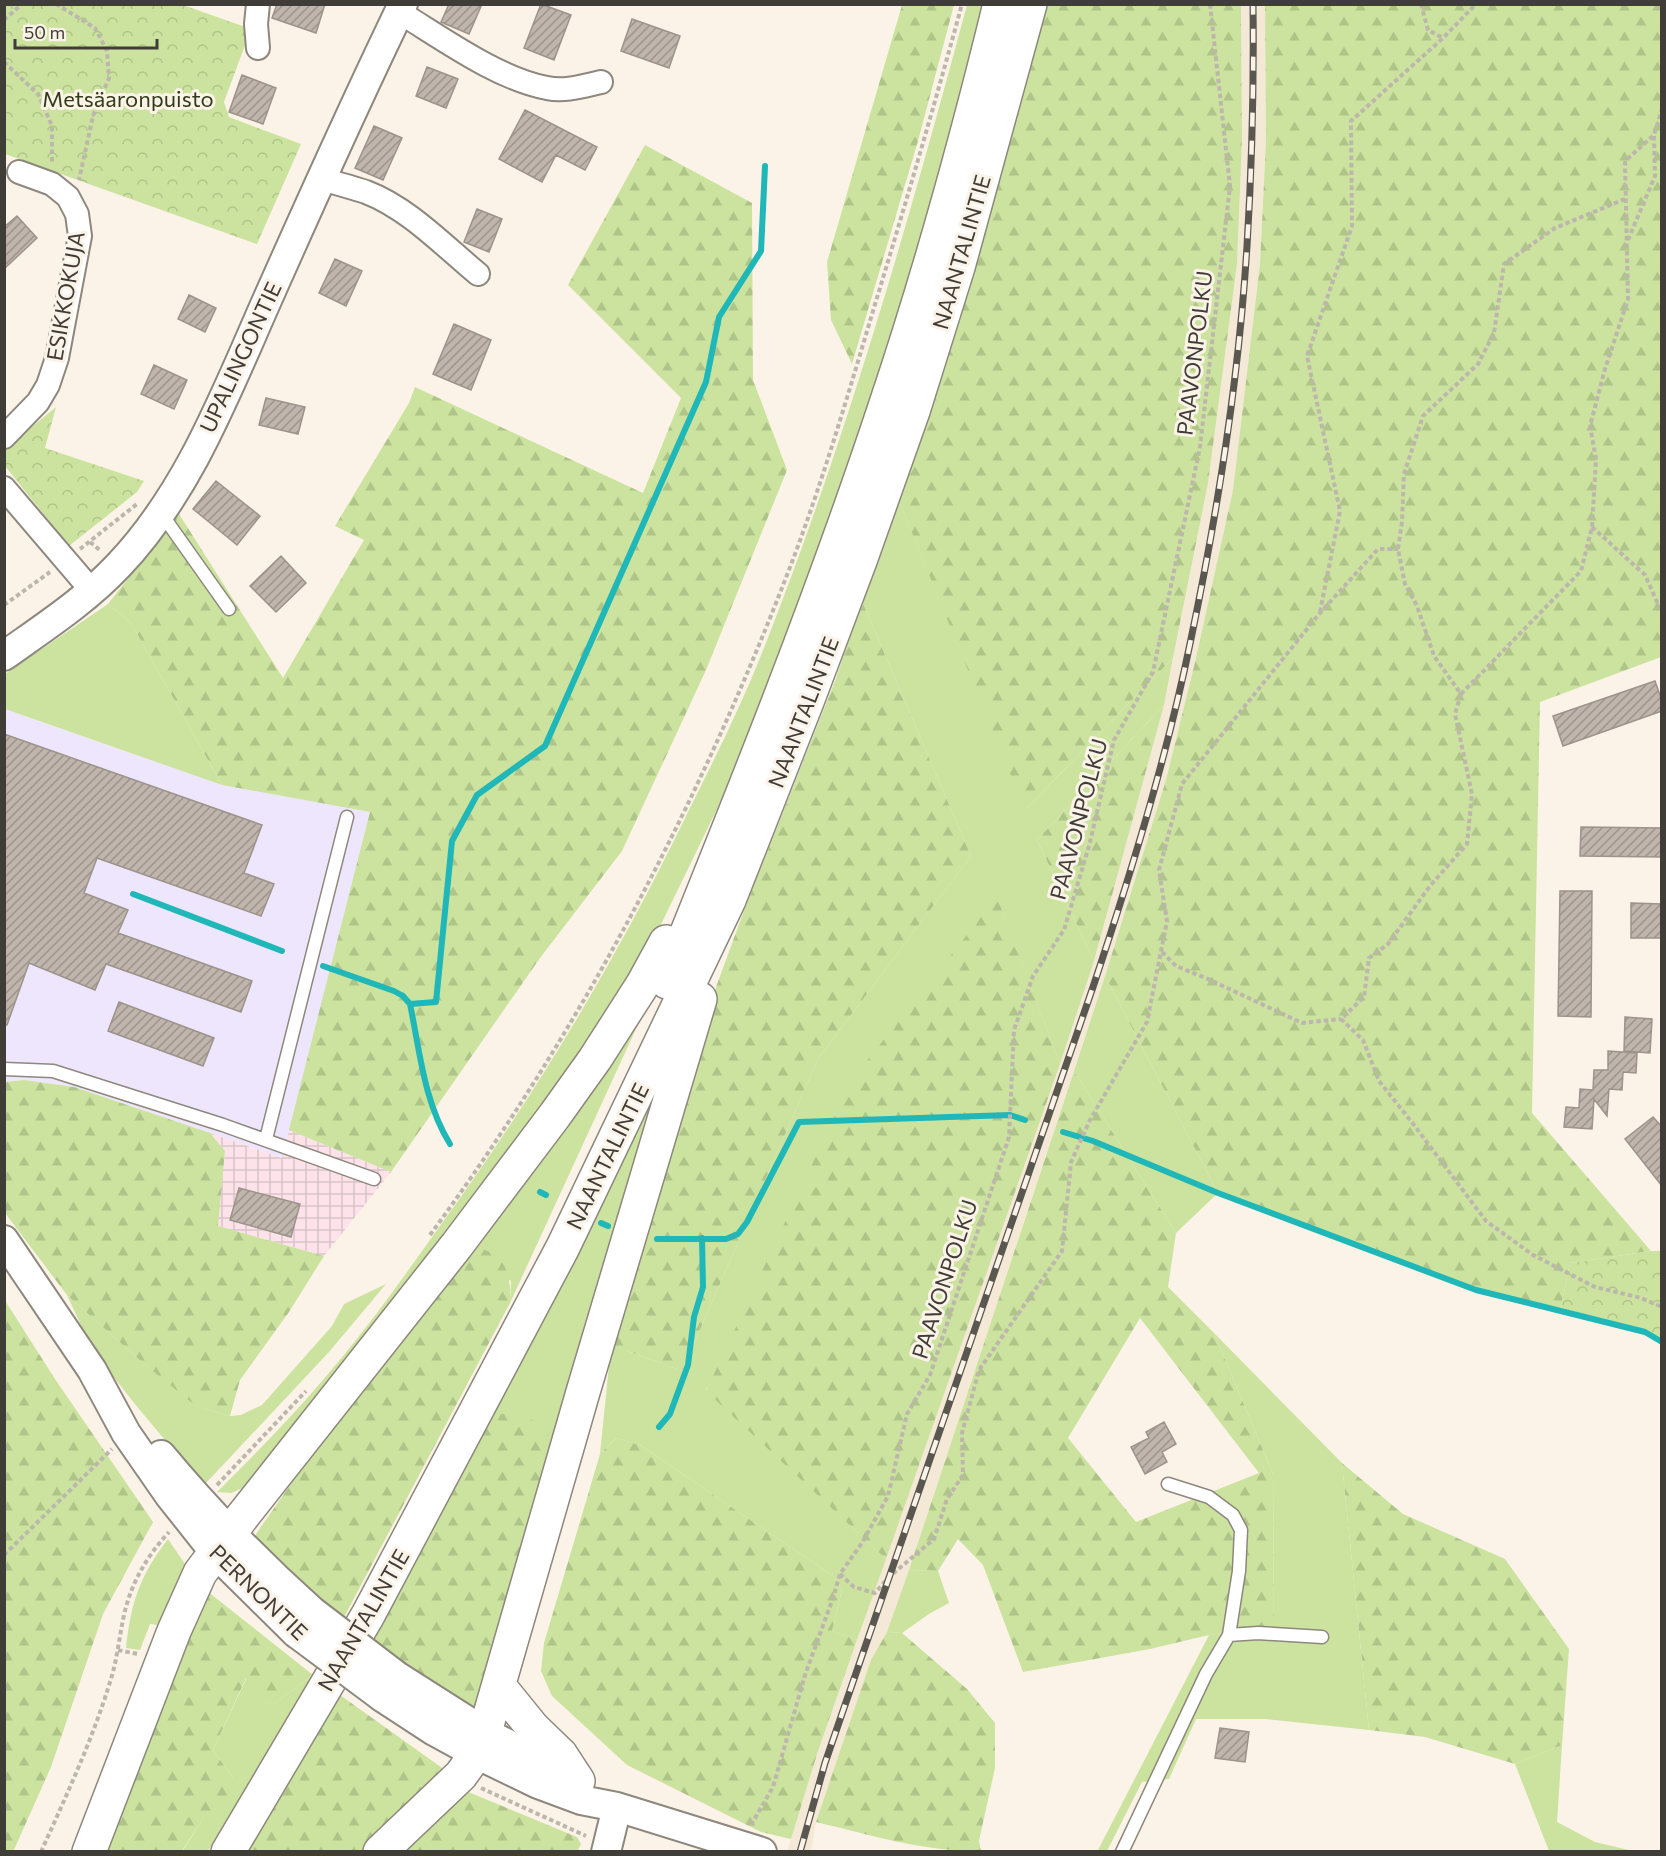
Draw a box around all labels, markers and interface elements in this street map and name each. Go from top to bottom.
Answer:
scale bar [15,12,158,50]
text: 50 m [24,21,65,43]
park label: Metsäaronpuisto [42,85,214,112]
street label: NAANTALINTIE [926,172,996,332]
street label: ESIKKOKUJA [40,229,90,363]
street label: PAAVONPOLKU [1170,269,1218,437]
street label: UPALINGONTIE [193,277,287,437]
street label: NAANTALINTIE [762,633,844,791]
street label: PAAVONPOLKU [1044,735,1112,903]
street label: NAANTALINTIE [560,1078,654,1234]
street label: PAAVONPOLKU [906,1196,982,1362]
street label: PERNONTIE [204,1539,314,1645]
street label: NAANTALINTIE [311,1544,415,1696]

